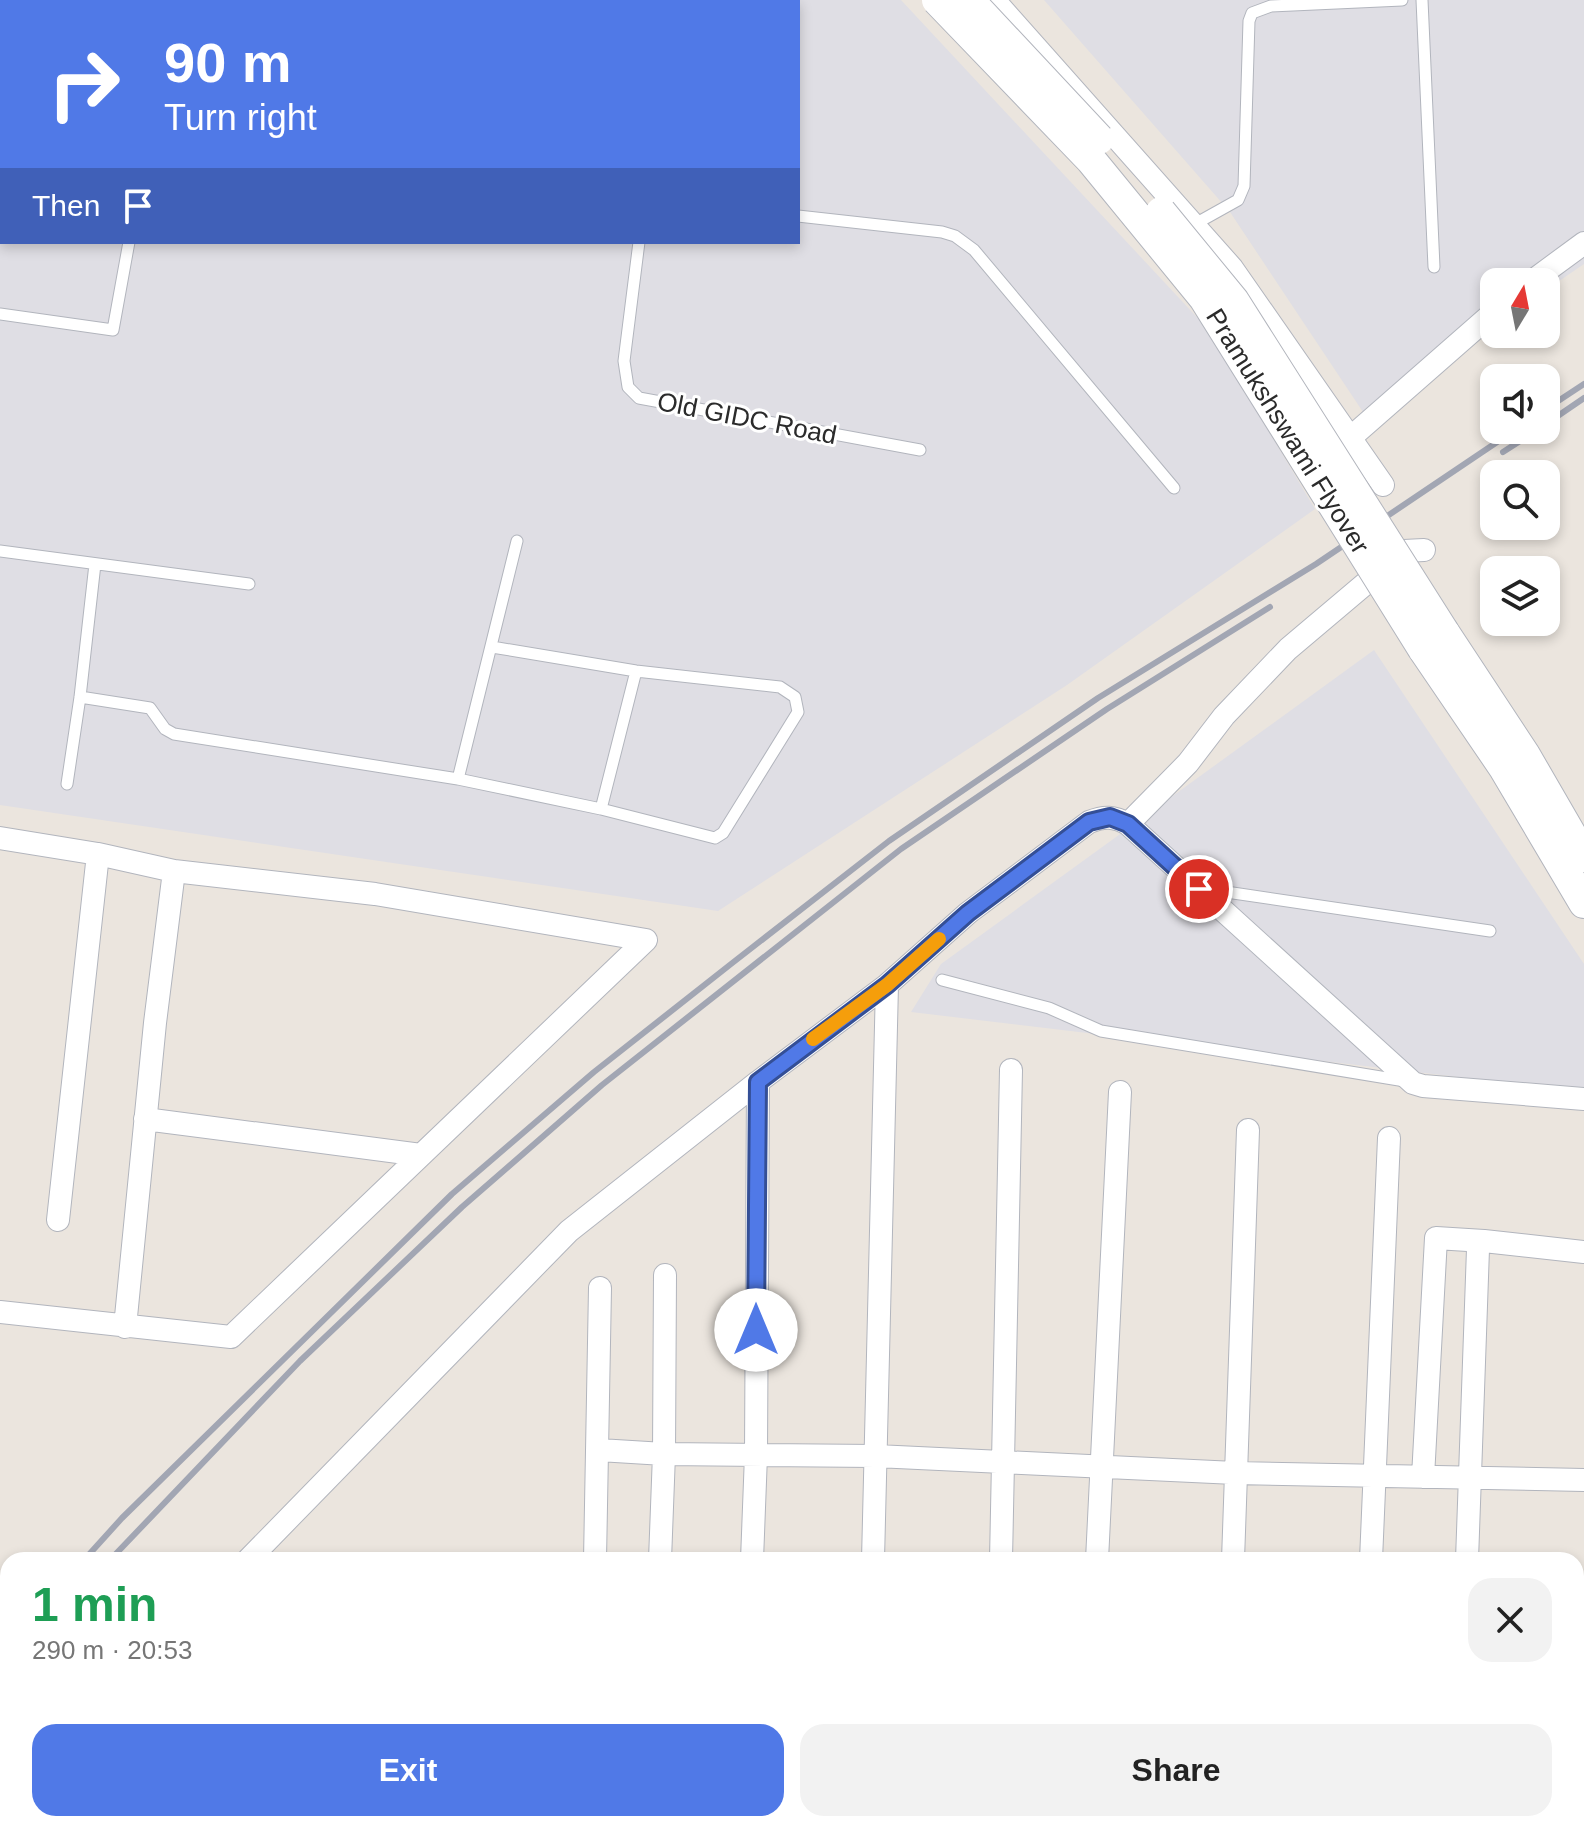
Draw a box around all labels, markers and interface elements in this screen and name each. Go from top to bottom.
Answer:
text: 90 m [164,31,292,94]
icon: right [32,32,136,136]
text: Turn right [164,97,317,138]
icon: arrive [116,184,160,228]
text: Then [32,189,100,222]
north arrow [1480,268,1560,348]
map controls [1480,268,1560,636]
street label: Pramukshswami Flyover [1200,303,1376,559]
button: sound [1480,364,1560,444]
street label: Old GIDC Road [655,386,839,450]
button: search [1480,460,1560,540]
button: layers [1480,556,1560,636]
pin [1165,855,1233,923]
icon: arrive [1177,867,1221,911]
position arrow [714,1288,798,1372]
text: 1 min [32,1578,157,1631]
button: close [1468,1578,1552,1662]
text: 290 m · 20:53 [32,1635,192,1665]
button: Exit [32,1724,784,1816]
button: Share [800,1724,1552,1816]

